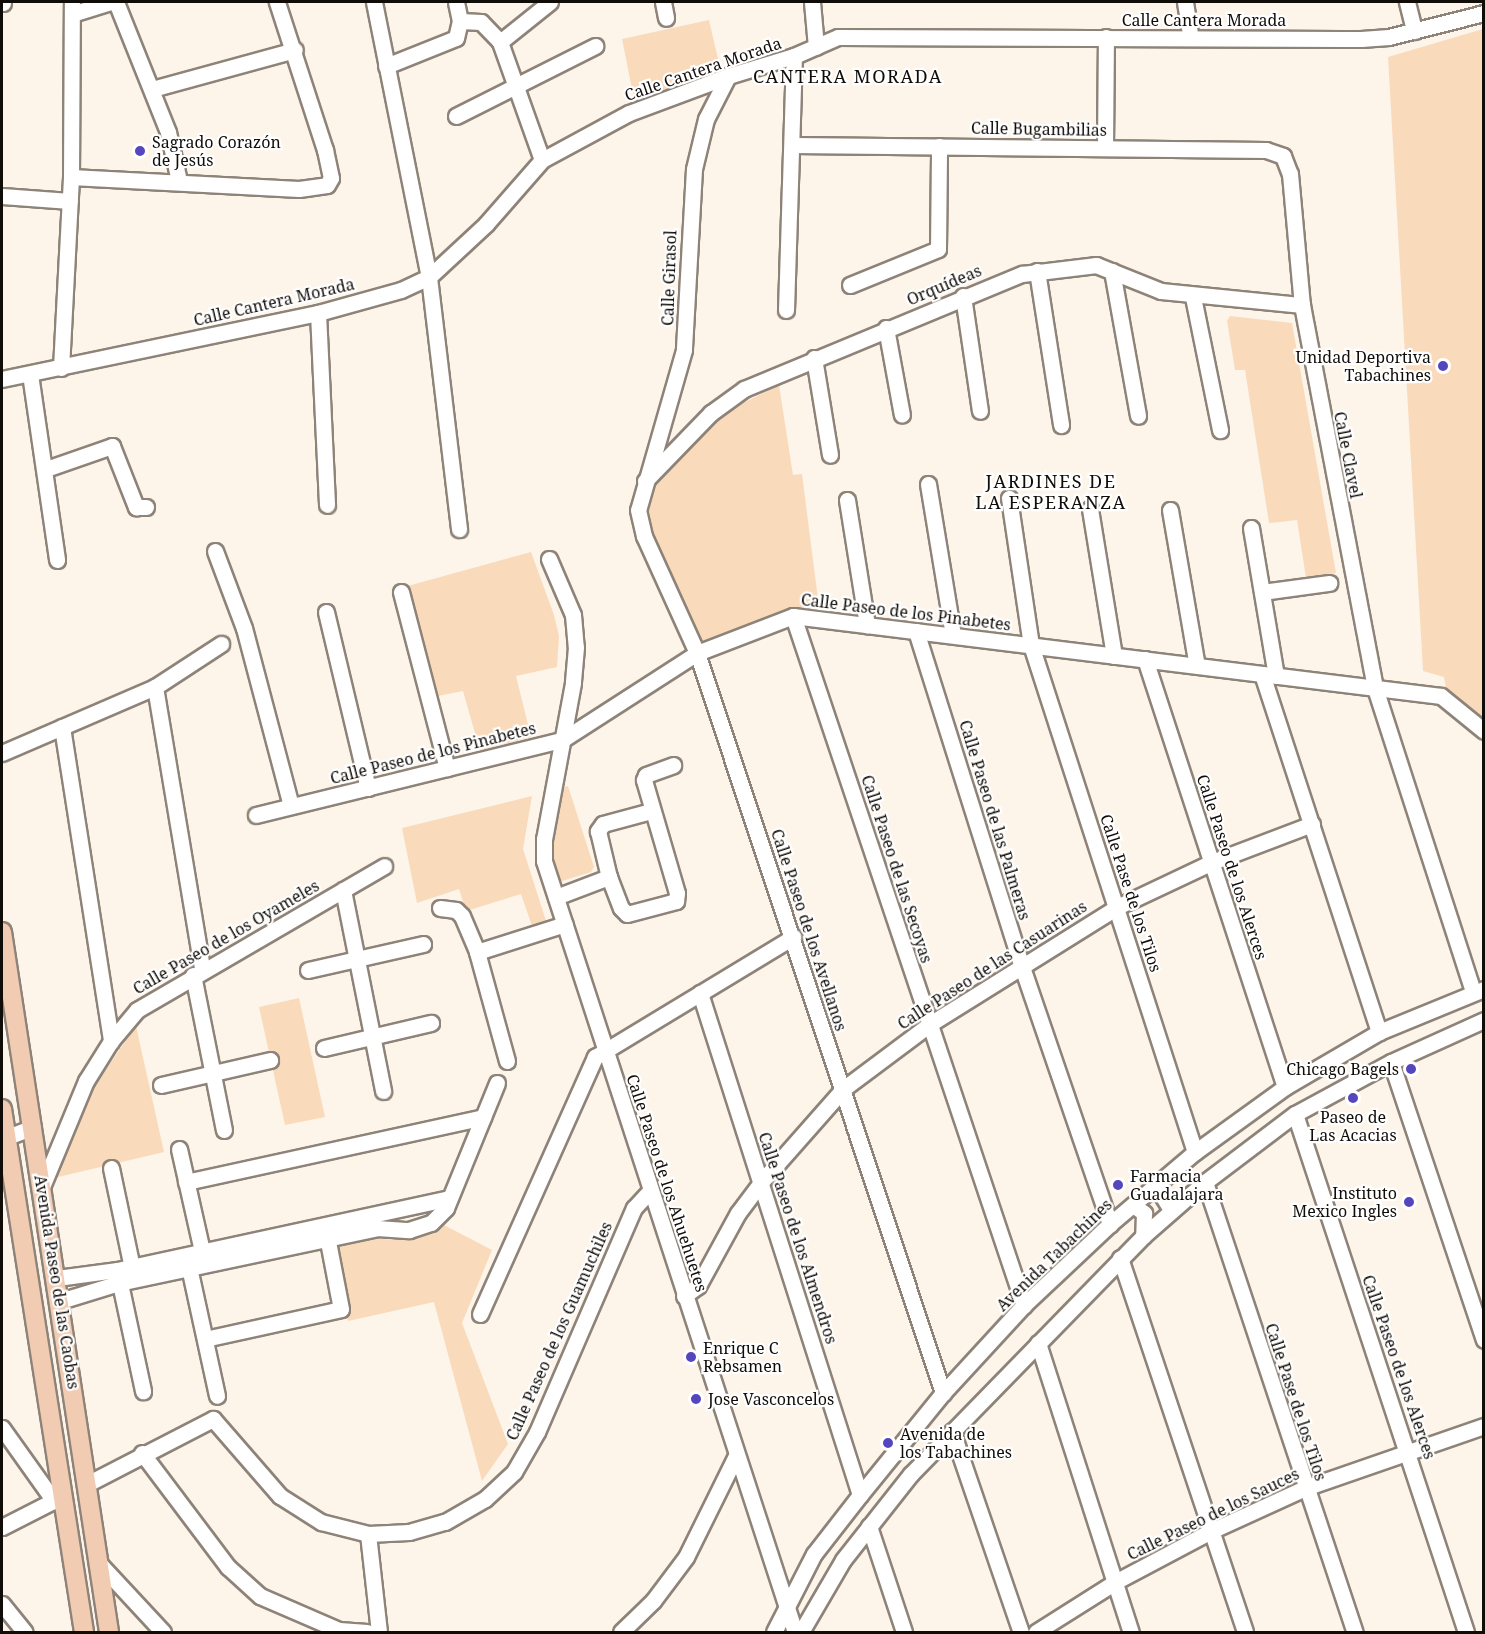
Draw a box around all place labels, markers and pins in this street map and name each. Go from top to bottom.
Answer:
place label: Sagrado Corazón de Jesús [152,132,281,170]
marker: Sagrado Corazón de Jesús [133,144,147,158]
place label: Unidad Deportiva Tabachines [1295,347,1431,385]
marker: Unidad Deportiva Tabachines [1436,359,1450,373]
place label: Chicago Bagels [1286,1059,1399,1079]
marker: Chicago Bagels [1404,1062,1418,1076]
marker: Paseo de Las Acacias [1346,1091,1360,1105]
place label: Paseo de Las Acacias [1309,1107,1397,1145]
place label: Farmacia Guadalajara [1130,1166,1223,1204]
marker: Farmacia Guadalajara [1111,1178,1125,1192]
place label: Instituto Mexico Ingles [1292,1183,1397,1221]
marker: Instituto Mexico Ingles [1402,1195,1416,1209]
place label: Enrique C Rebsamen [703,1338,782,1376]
marker: Enrique C Rebsamen [684,1350,698,1364]
place label: Jose Vasconcelos [708,1389,834,1409]
marker: Jose Vasconcelos [689,1392,703,1406]
place label: Avenida de los Tabachines [900,1424,1012,1462]
marker: Avenida de los Tabachines [881,1436,895,1450]

